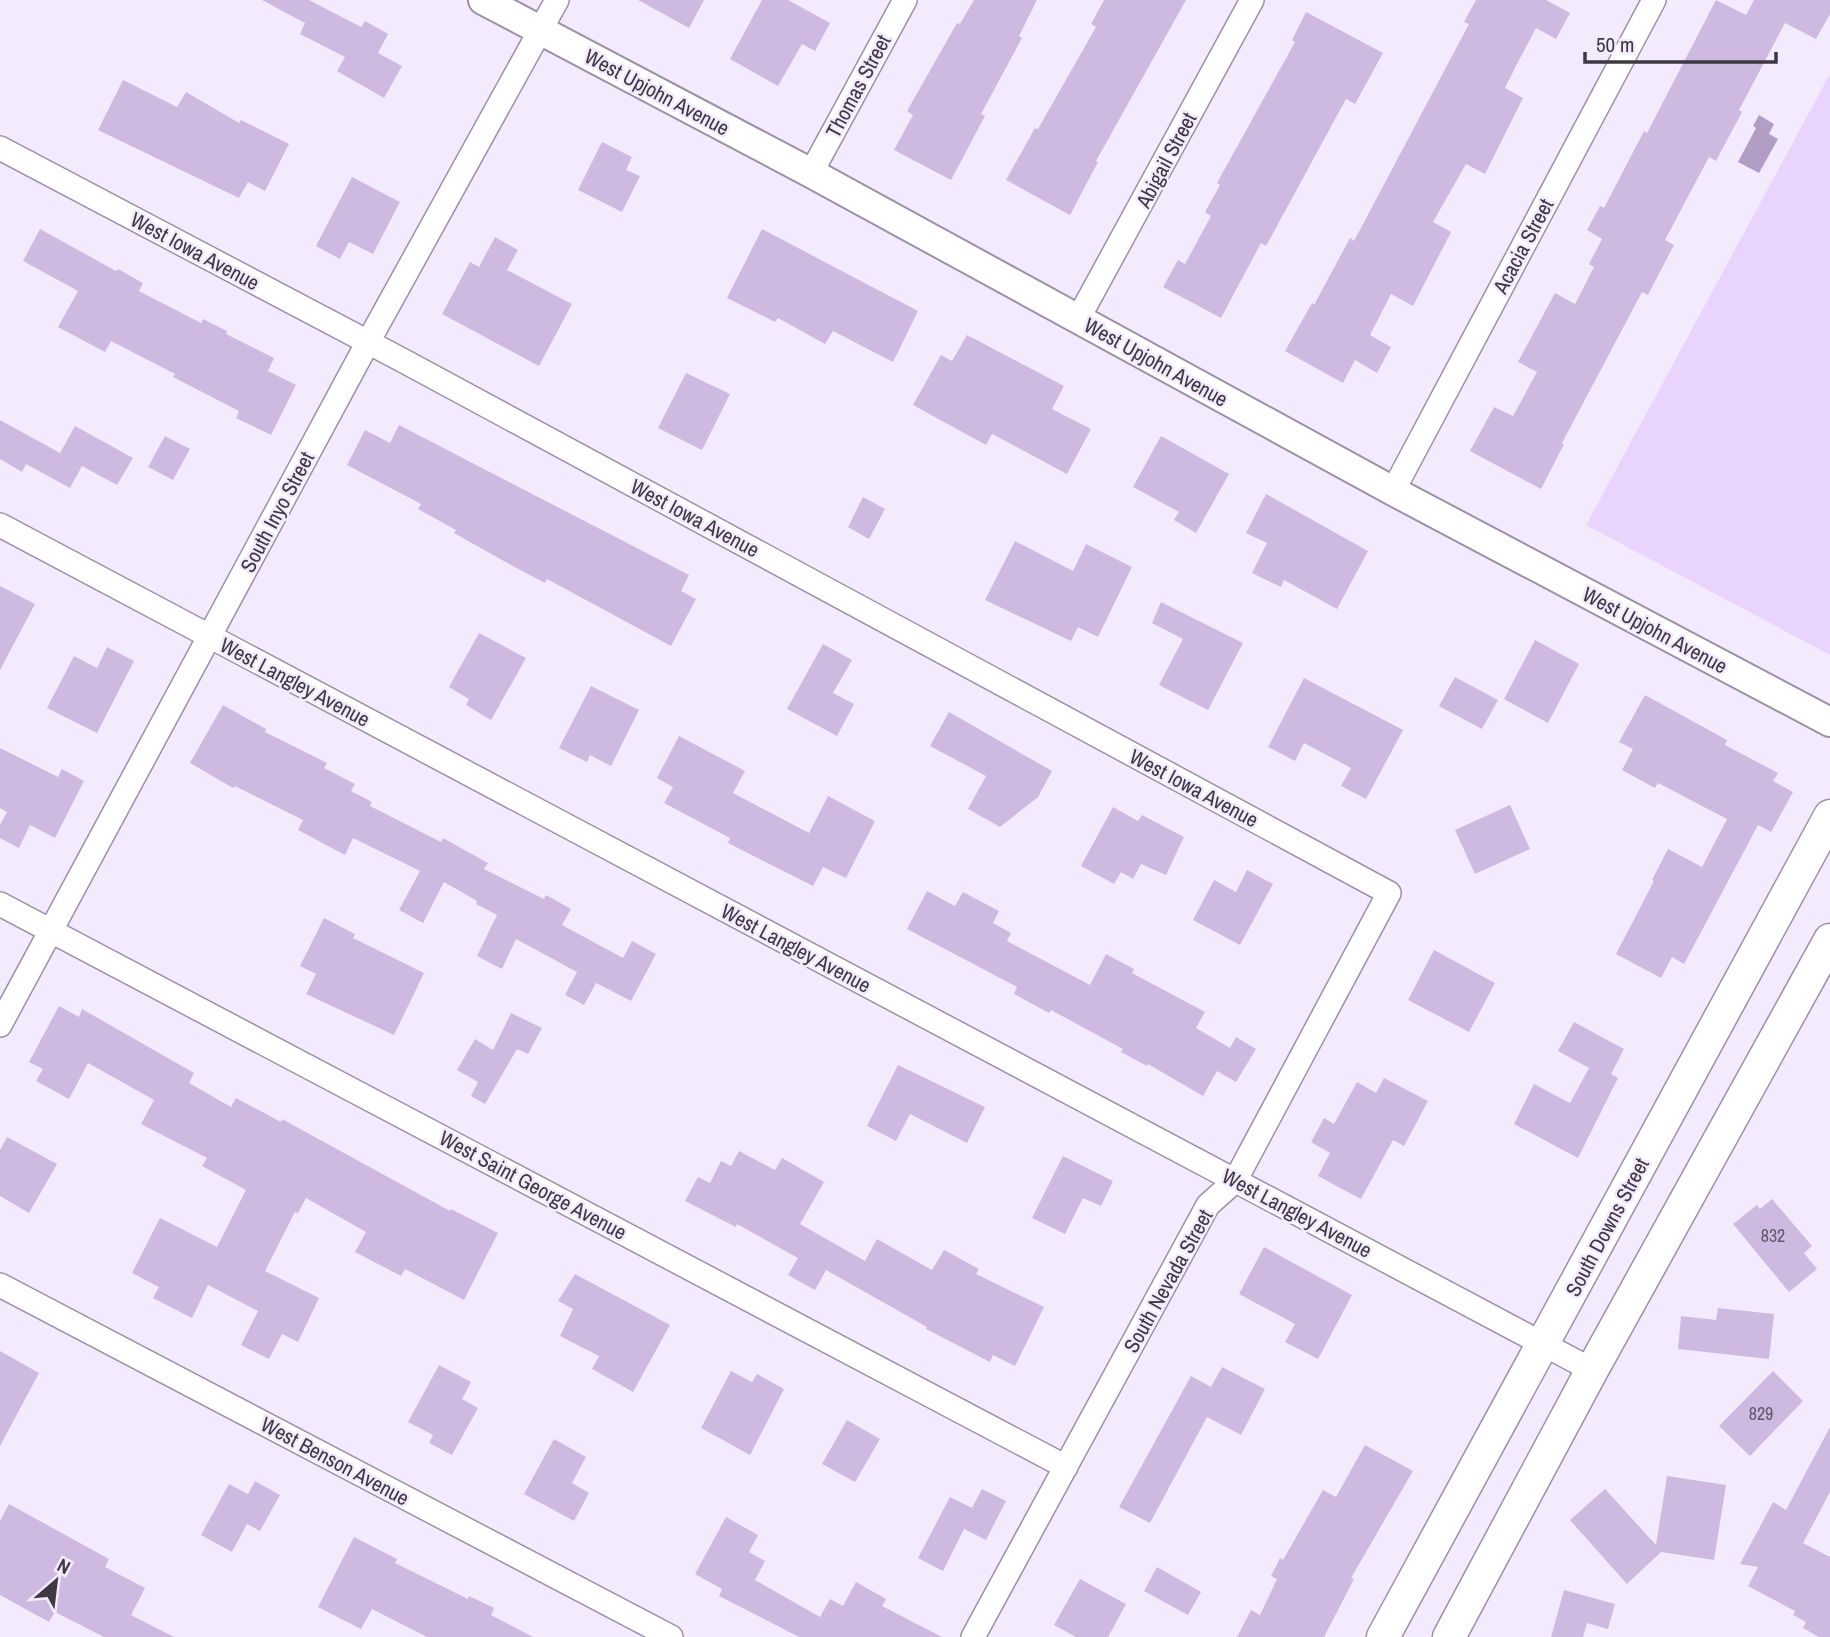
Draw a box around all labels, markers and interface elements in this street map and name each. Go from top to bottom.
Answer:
scale bar [1585,21,1776,65]
street label: Thomas Street [819,29,897,143]
text: 50 m [1596,30,1634,59]
street label: West Upjohn Avenue [579,42,735,142]
street label: Abigail Street [1128,107,1203,214]
street label: Acacia Street [1485,193,1560,299]
street label: West Iowa Avenue [125,205,265,297]
street label: West Upjohn Avenue [1079,310,1233,414]
street label: South Inyo Street [233,446,321,578]
street label: West Iowa Avenue [625,472,765,564]
street label: West Upjohn Avenue [1577,580,1733,680]
street label: West Langley Avenue [215,630,375,734]
street label: West Iowa Avenue [1124,742,1264,834]
street label: West Langley Avenue [716,896,876,1000]
street label: West Saint George Avenue [434,1123,632,1247]
street label: South Downs Street [1558,1152,1656,1301]
street label: West Langley Avenue [1217,1161,1377,1265]
street label: South Nevada Street [1117,1204,1220,1358]
house number: 832 [1761,1223,1785,1248]
house number: 829 [1749,1401,1773,1426]
street label: West Benson Avenue [256,1410,414,1512]
north arrow [21,1546,91,1616]
text: N [53,1552,75,1580]

